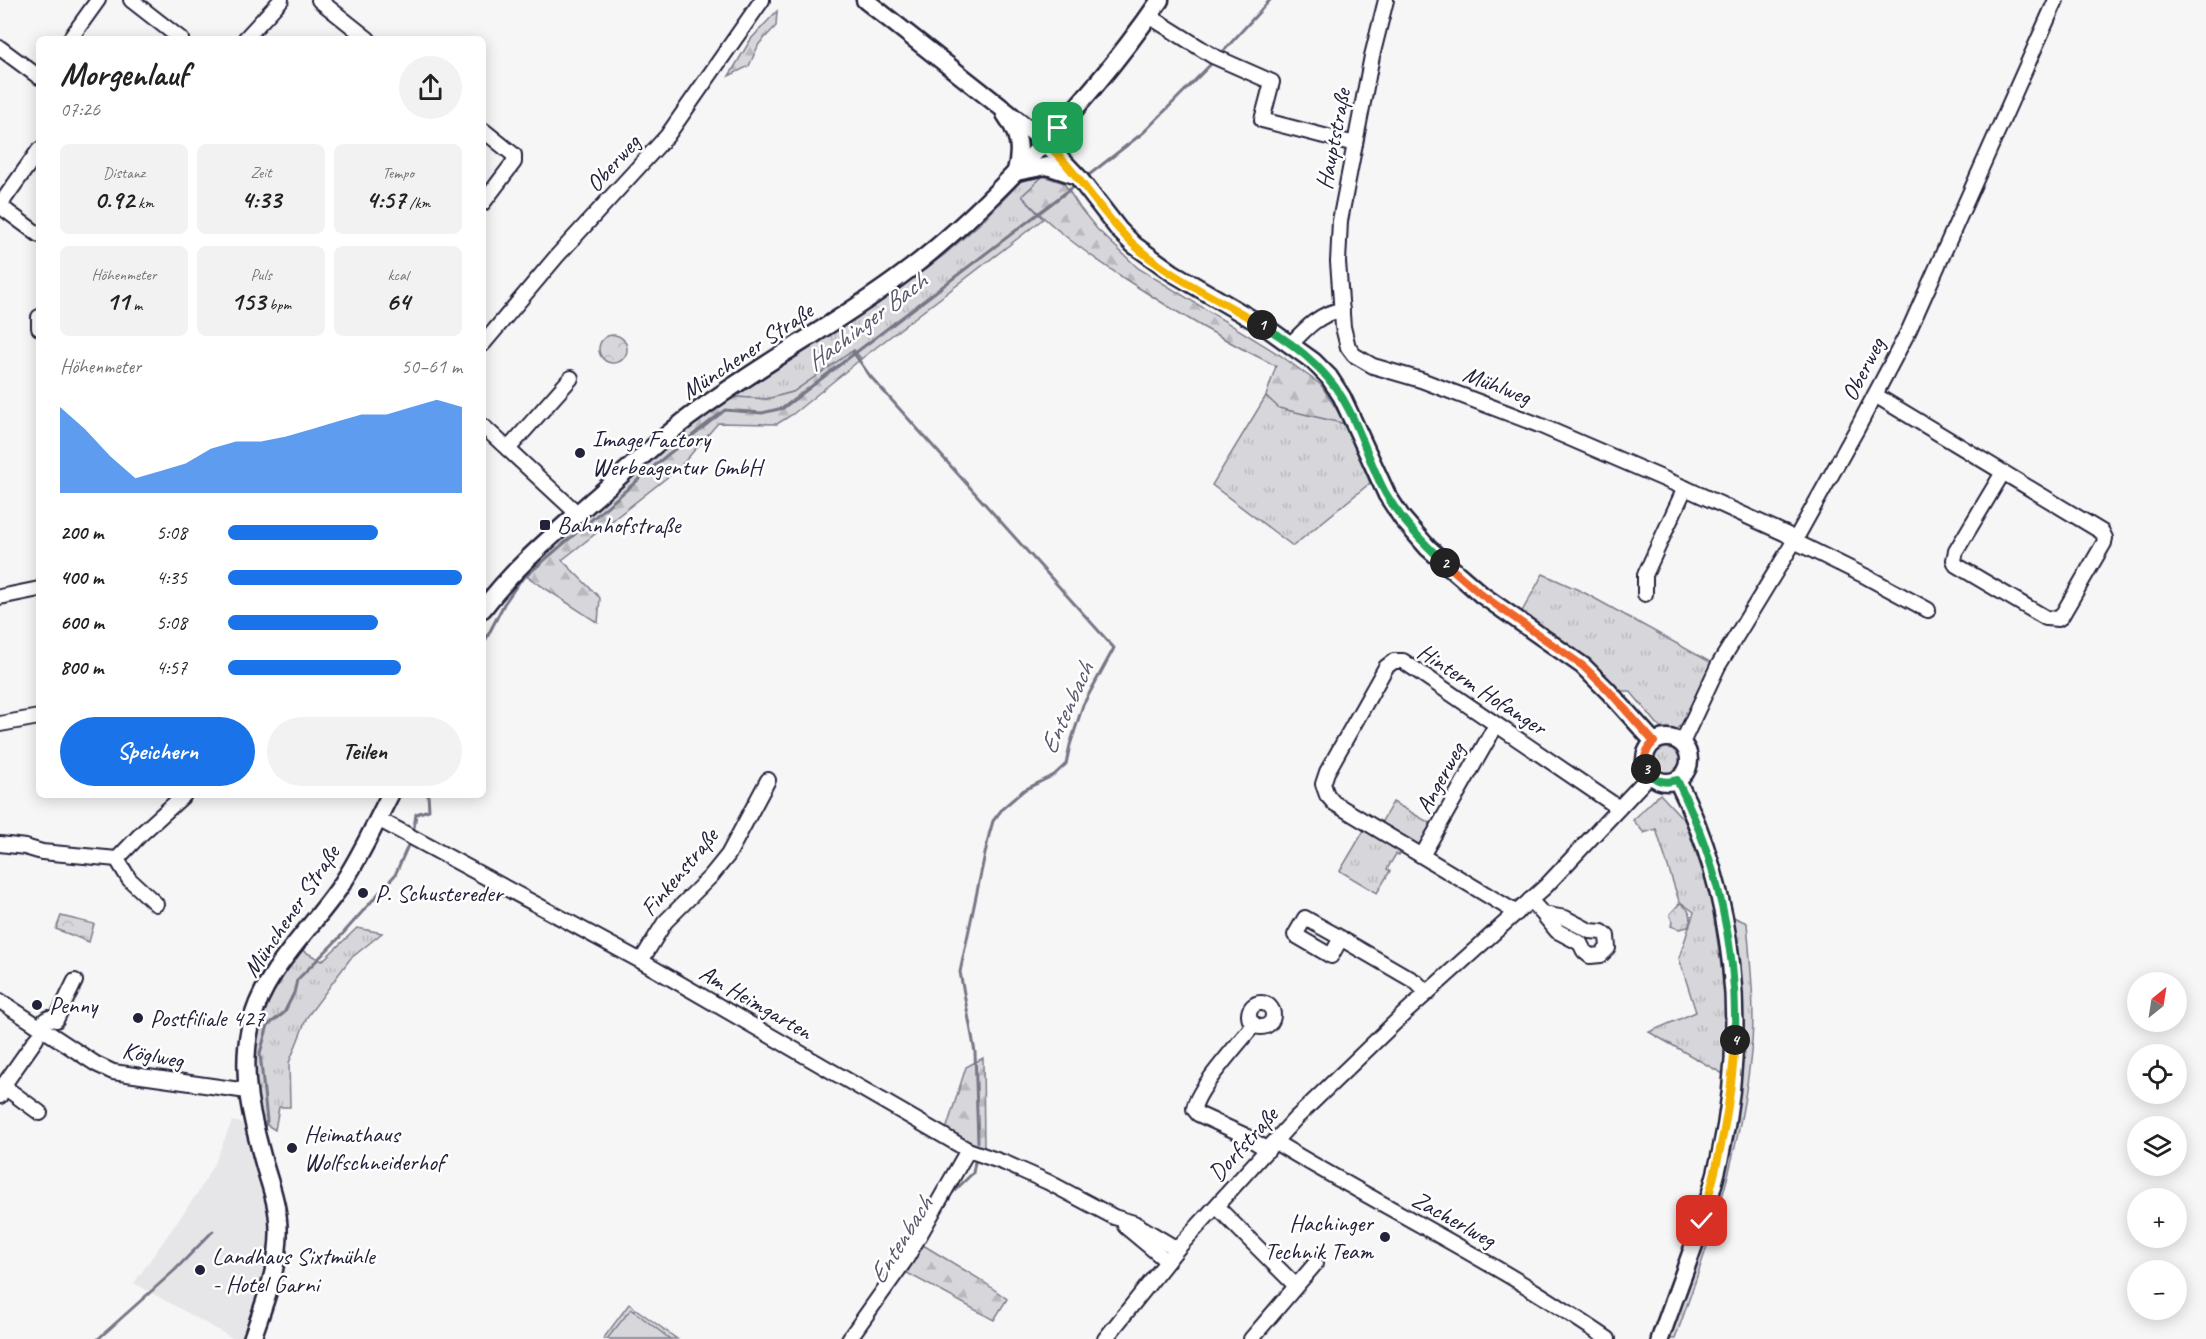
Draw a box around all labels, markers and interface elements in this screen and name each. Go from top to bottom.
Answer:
text: Morgenlauf [60,53,188,95]
button: share [399,56,462,119]
street label: Hauptstraße [1309,84,1358,192]
text: 07:26 [60,97,100,122]
pin [1032,102,1083,153]
icon: arrive [1041,111,1074,144]
street label: Oberweg [579,127,648,198]
text: Distanz [103,163,145,183]
text: Zeit [250,163,272,183]
text: Tempo [382,163,414,183]
text: 0.92 [94,183,134,216]
text: 4:33 [241,183,281,216]
text: 4:57 [366,183,405,216]
text: km [134,193,154,213]
text: /km [405,193,430,213]
water label: Hachinger Bach [799,264,935,378]
text: Höhenmeter [92,265,156,285]
text: Puls [250,265,272,285]
text: kcal [387,265,409,285]
text: 11 [106,285,129,318]
text: 153 [231,285,265,318]
text: 64 [386,285,410,318]
text: m [129,295,142,315]
text: bpm [265,295,291,315]
street label: Münchener Straße [675,295,820,406]
pin: 1 [1247,310,1277,340]
text: 1 [1258,315,1266,335]
street label: Oberweg [1834,331,1892,406]
text: Höhenmeter [60,354,141,379]
text: 50–61 m [401,354,462,379]
street label: Mühlweg [1459,358,1536,412]
place label: Image Factory Werbeagentur GmbH [592,424,765,482]
marker: Image Factory Werbeagentur GmbH [573,446,587,460]
place label: Bahnhofstraße [557,510,682,540]
marker: Bahnhofstraße [538,518,552,532]
text: 200 m [60,520,103,545]
text: 5:08 [156,520,187,545]
pin: 2 [1430,548,1460,578]
text: 2 [1441,553,1449,573]
text: 400 m [60,565,103,590]
text: 4:35 [156,565,187,590]
text: 600 m [60,610,104,635]
text: 5:08 [156,610,187,635]
street label: Hinterm Hofanger [1412,636,1554,743]
text: 800 m [60,655,103,680]
text: 4:57 [156,655,187,680]
water label: Entenbach [1032,655,1102,759]
button: Speichern [60,717,255,786]
button: Teilen [267,717,462,786]
street label: Angerweg [1408,735,1473,819]
pin: 3 [1631,754,1661,784]
text: 3 [1642,759,1650,779]
street label: Finkenstraße [634,820,726,922]
street label: Münchener Straße [236,838,347,983]
place label: P. Schustereder [375,878,505,908]
marker: P. Schustereder [356,886,370,900]
street label: Am Heimgarten [694,958,819,1047]
north arrow [2127,972,2187,1032]
map controls [2127,972,2187,1320]
place label: Penny [49,990,99,1020]
marker: Penny [30,998,44,1012]
place label: Postfiliale 427 [150,1003,266,1033]
marker: Postfiliale 427 [131,1011,145,1025]
pin: 4 [1720,1025,1750,1055]
text: 4 [1731,1030,1739,1050]
street label: Köglweg [120,1035,187,1075]
button: locate [2127,1044,2187,1104]
street label: Dorfstraße [1202,1099,1286,1187]
button: layers [2127,1116,2187,1176]
place label: Heimathaus Wolfschneiderhof [304,1119,449,1177]
marker: Heimathaus Wolfschneiderhof [285,1141,299,1155]
street label: Zacherlweg [1407,1184,1502,1255]
button: + [2127,1188,2187,1248]
water label: Entenbach [861,1189,941,1290]
pin [1676,1195,1727,1246]
icon: check [1685,1204,1718,1237]
place label: Hachinger Technik Team [1265,1208,1375,1266]
marker: Hachinger Technik Team [1378,1230,1392,1244]
place label: Landhaus Sixtmühle - Hotel Garni [212,1241,377,1299]
button: − [2127,1260,2187,1320]
marker: Landhaus Sixtmühle - Hotel Garni [193,1263,207,1277]

